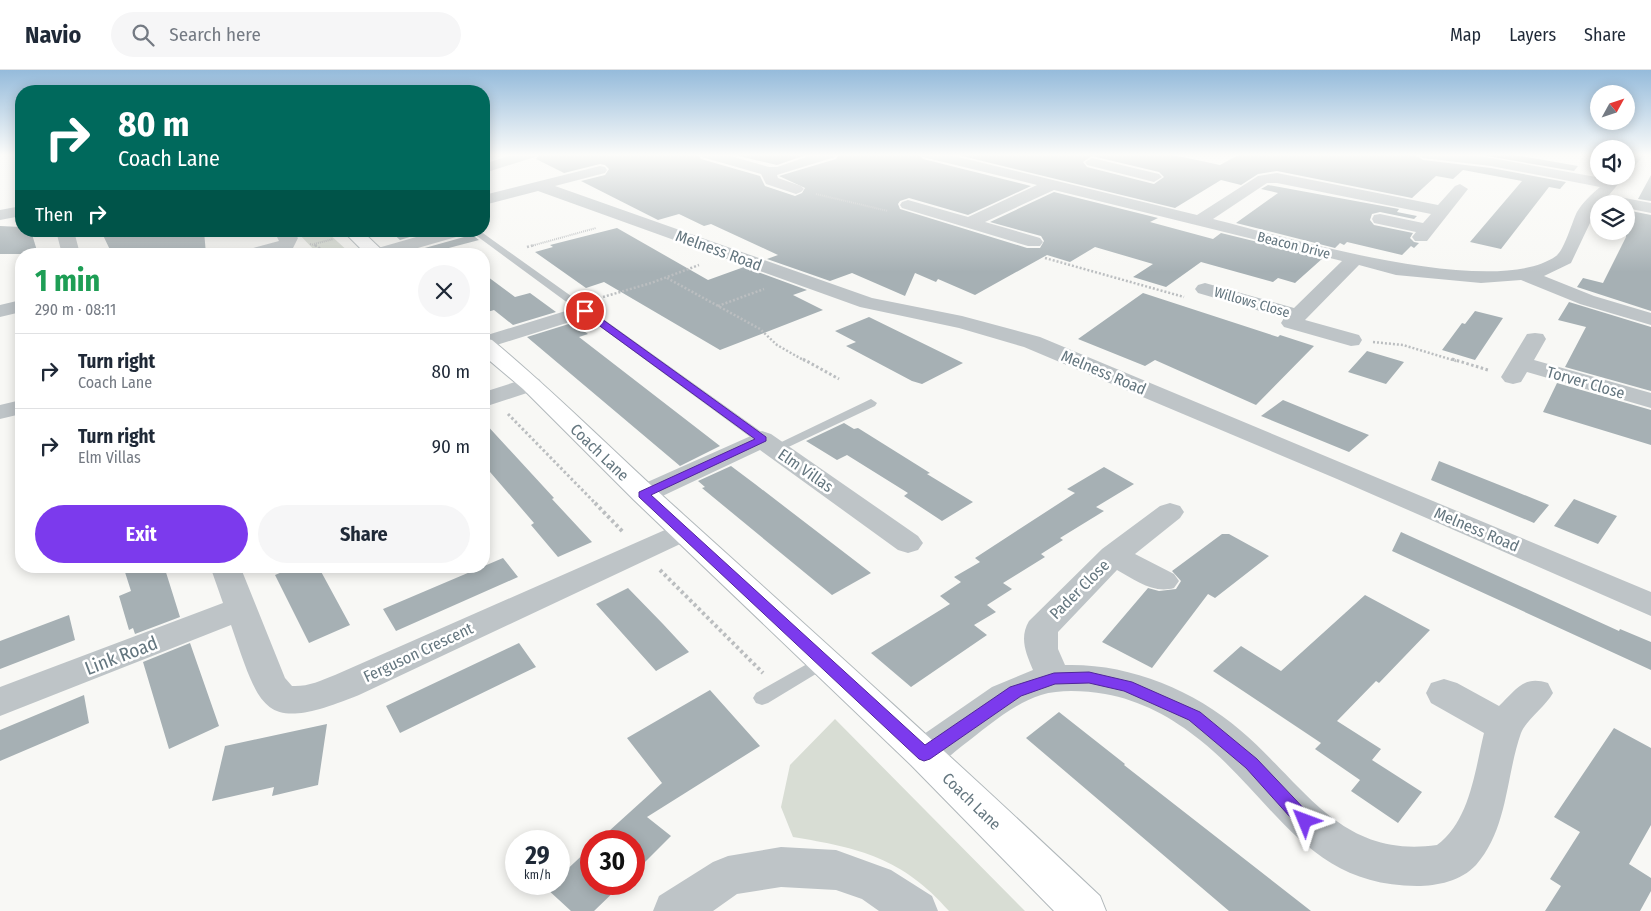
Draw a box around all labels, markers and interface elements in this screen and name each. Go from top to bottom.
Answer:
search box [111,12,461,57]
text: Navio [25,21,81,49]
icon: search [129,21,157,49]
text: Search here [169,23,261,46]
text: Map [1450,24,1481,46]
text: Layers [1509,24,1556,46]
text: Share [1584,24,1626,46]
north arrow [1590,85,1635,130]
map controls [1590,85,1635,240]
text: 80 m [118,103,190,145]
icon: right [35,105,100,170]
button: sound [1590,140,1635,185]
text: Coach Lane [118,145,220,172]
button: layers [1590,195,1635,240]
icon: right [83,200,111,228]
text: Then [35,203,73,226]
street label: Melness Road [673,226,764,275]
street label: Beacon Drive [1256,228,1332,263]
text: 1 min [35,263,100,299]
button: close [418,265,470,317]
street label: Willows Close [1212,284,1292,321]
pin [564,290,606,332]
icon: arrive [571,297,599,325]
text: 290 m · 08:11 [35,300,116,319]
street label: Melness Road [1059,346,1149,399]
text: Turn right [78,350,155,373]
icon: right [35,357,63,385]
text: 80 m [432,360,470,383]
street label: Torver Close [1545,362,1627,403]
text: Coach Lane [78,373,152,392]
street label: Coach Lane [566,420,633,485]
text: Turn right [78,425,155,448]
icon: right [35,432,63,460]
text: 90 m [432,435,470,458]
street label: Elm Villas [775,445,837,496]
text: Elm Villas [78,448,141,467]
street label: Melness Road [1432,503,1522,556]
button: Exit [35,505,248,563]
button: Share [258,505,470,563]
street label: Pader Close [1046,556,1113,623]
street label: Ferguson Crescent [360,618,477,686]
street label: Link Road [82,631,161,680]
street label: Coach Lane [938,769,1005,834]
position arrow [1278,794,1330,846]
speed limit sign: 30 [580,830,645,895]
text: 29 [525,841,550,871]
text: km/h [524,868,551,882]

